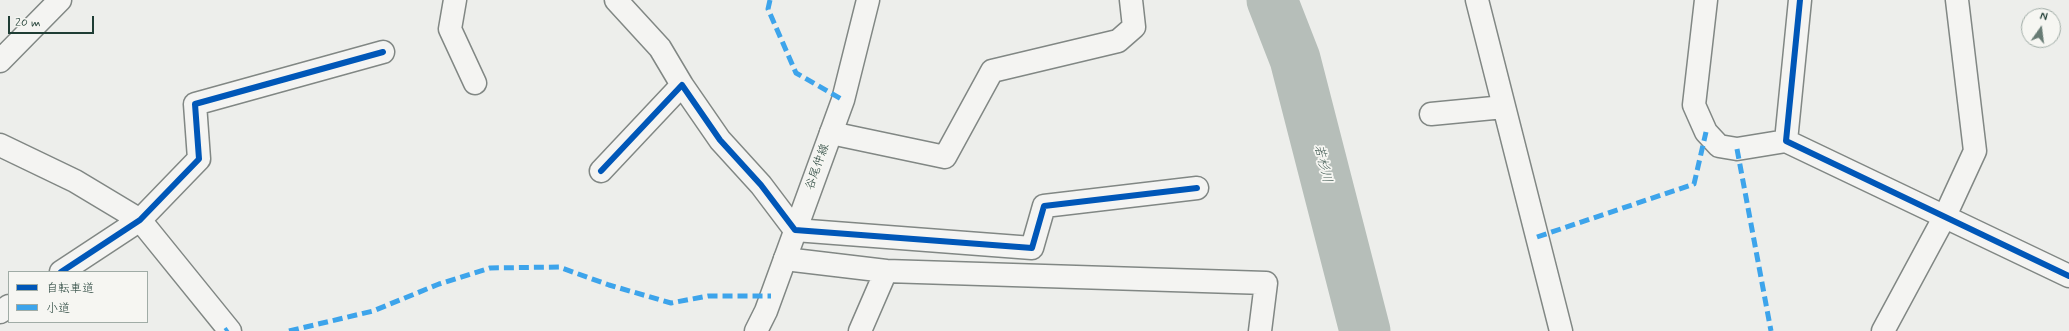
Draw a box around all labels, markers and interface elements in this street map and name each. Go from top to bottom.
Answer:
scale bar [10,8,96,34]
north arrow [2021,8,2061,48]
text: N [2038,10,2049,25]
text: 20 m [15,15,41,31]
street label: 谷尾仲線 [803,142,833,192]
water label: 若杉川 [1310,143,1334,185]
legend [8,271,148,323]
text: 自転車道 [46,281,94,297]
text: 小道 [46,301,70,317]

